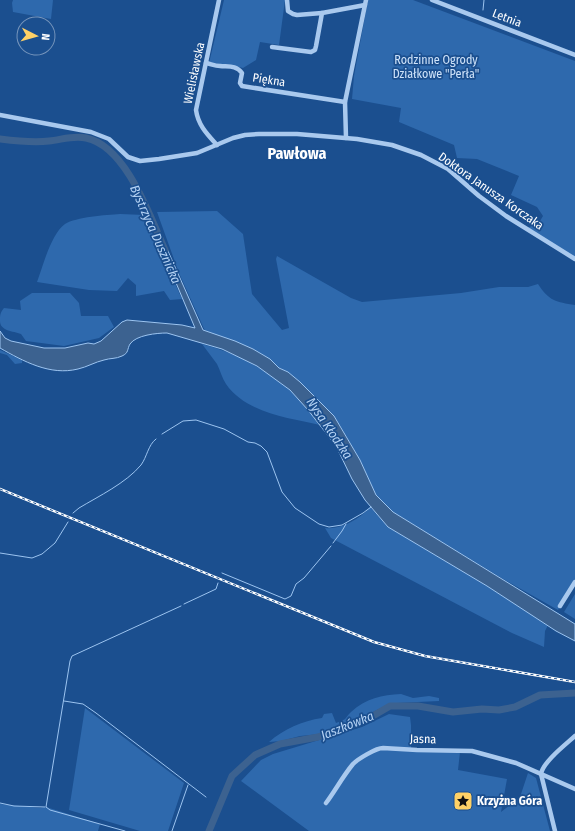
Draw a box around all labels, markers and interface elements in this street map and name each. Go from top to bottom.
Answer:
street label: Letnia [490,6,524,30]
north arrow [16,16,56,56]
text: N [39,33,52,41]
street label: Wielisławska [181,41,207,105]
park label: Rodzinne Ogrody Działkowe "Perła" [393,53,479,81]
street label: Piękna [252,71,287,90]
district label: Pawłowa [267,144,327,163]
street label: Doktora Janusza Korczaka [436,149,546,233]
water label: Bystrzyca Dusznicka [127,183,184,286]
water label: Nysa Kłodzka [304,395,356,462]
water label: Jaszkówka [318,708,376,743]
street label: Jasna [410,732,436,746]
place icon: Krzyżna Góra [452,790,474,812]
place label: Krzyżna Góra [477,794,542,808]

